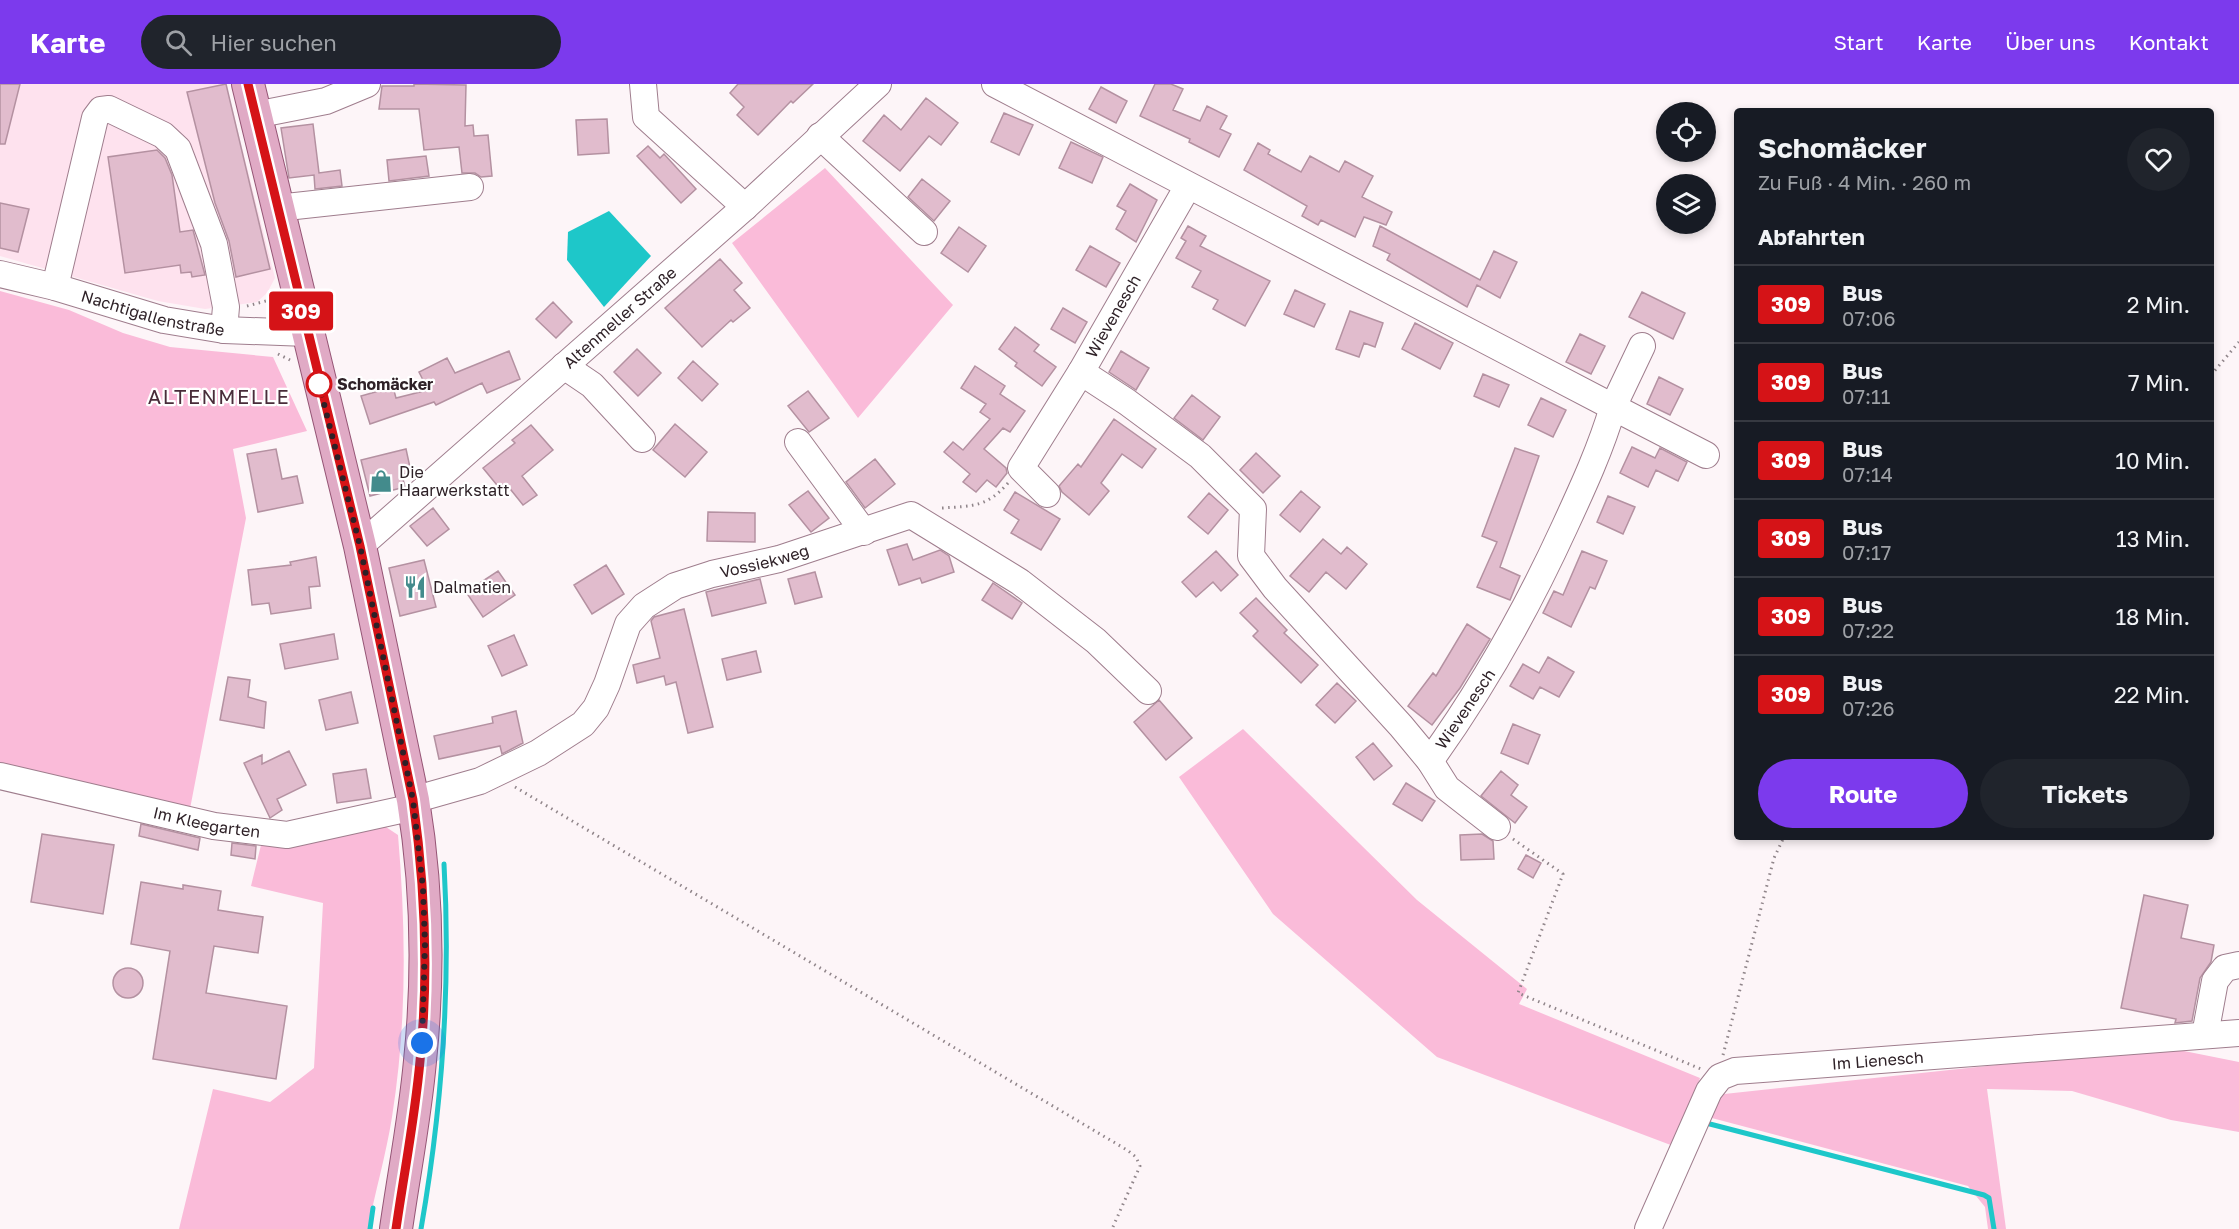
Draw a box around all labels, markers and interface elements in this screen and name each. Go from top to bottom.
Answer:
search box [141,15,561,69]
text: Karte [30,26,105,59]
icon: search [162,26,195,59]
text: Hier suchen [210,29,337,56]
text: Start [1833,29,1884,55]
text: Karte [1917,29,1972,55]
text: Über uns [2005,29,2096,55]
text: Kontakt [2129,29,2209,55]
map controls [1656,102,1716,234]
button: locate [1656,102,1716,162]
button: heart [2127,128,2190,191]
text: Schomäcker [1758,131,1927,164]
text: Zu Fuß · 4 Min. · 260 m [1758,170,1971,194]
button: layers [1656,174,1716,234]
text: Abfahrten [1758,223,1865,250]
street label: Altenmeller Straße [559,262,680,372]
street label: Wievenesch [1081,271,1145,361]
text: Bus [1842,279,1883,306]
street label: Nachtigallenstraße [79,286,226,340]
text: 309 [1771,291,1811,317]
text: 2 Min. [2127,291,2190,318]
line badge: 309 [266,292,336,330]
text: 309 [281,298,321,324]
text: 07:06 [1842,306,1896,330]
text: Bus [1842,357,1883,384]
text: 309 [1771,369,1811,395]
text: 7 Min. [2128,369,2190,396]
marker: Schomäcker [306,371,332,397]
place label: Schomäcker [337,374,433,394]
district label: ALTENMELLE [148,384,290,408]
text: 07:11 [1842,384,1890,408]
text: Bus [1842,435,1883,462]
text: 309 [1771,447,1811,473]
text: 10 Min. [2115,447,2190,474]
place label: Die Haarwerkstatt [399,462,510,500]
text: 07:14 [1842,462,1893,486]
shop icon: Die Haarwerkstatt [368,468,394,494]
text: Bus [1842,513,1883,540]
text: 309 [1771,525,1811,551]
text: 13 Min. [2116,525,2190,552]
street label: Vossiekweg [718,540,811,582]
text: 07:17 [1842,540,1891,564]
restaurant icon: Dalmatien [402,574,428,600]
place label: Dalmatien [433,577,511,597]
text: Bus [1842,591,1883,618]
text: 309 [1771,603,1811,629]
text: 18 Min. [2115,603,2190,630]
text: 07:22 [1842,618,1894,642]
street label: Wievenesch [1431,665,1499,753]
text: Bus [1842,669,1883,696]
text: 309 [1771,681,1811,707]
text: 22 Min. [2114,681,2190,708]
text: 07:26 [1842,696,1895,720]
button: Route [1758,759,1968,828]
button: Tickets [1980,759,2190,828]
street label: Im Kleegarten [151,802,261,842]
your location [407,1028,437,1058]
street label: Im Lienesch [1831,1047,1924,1074]

